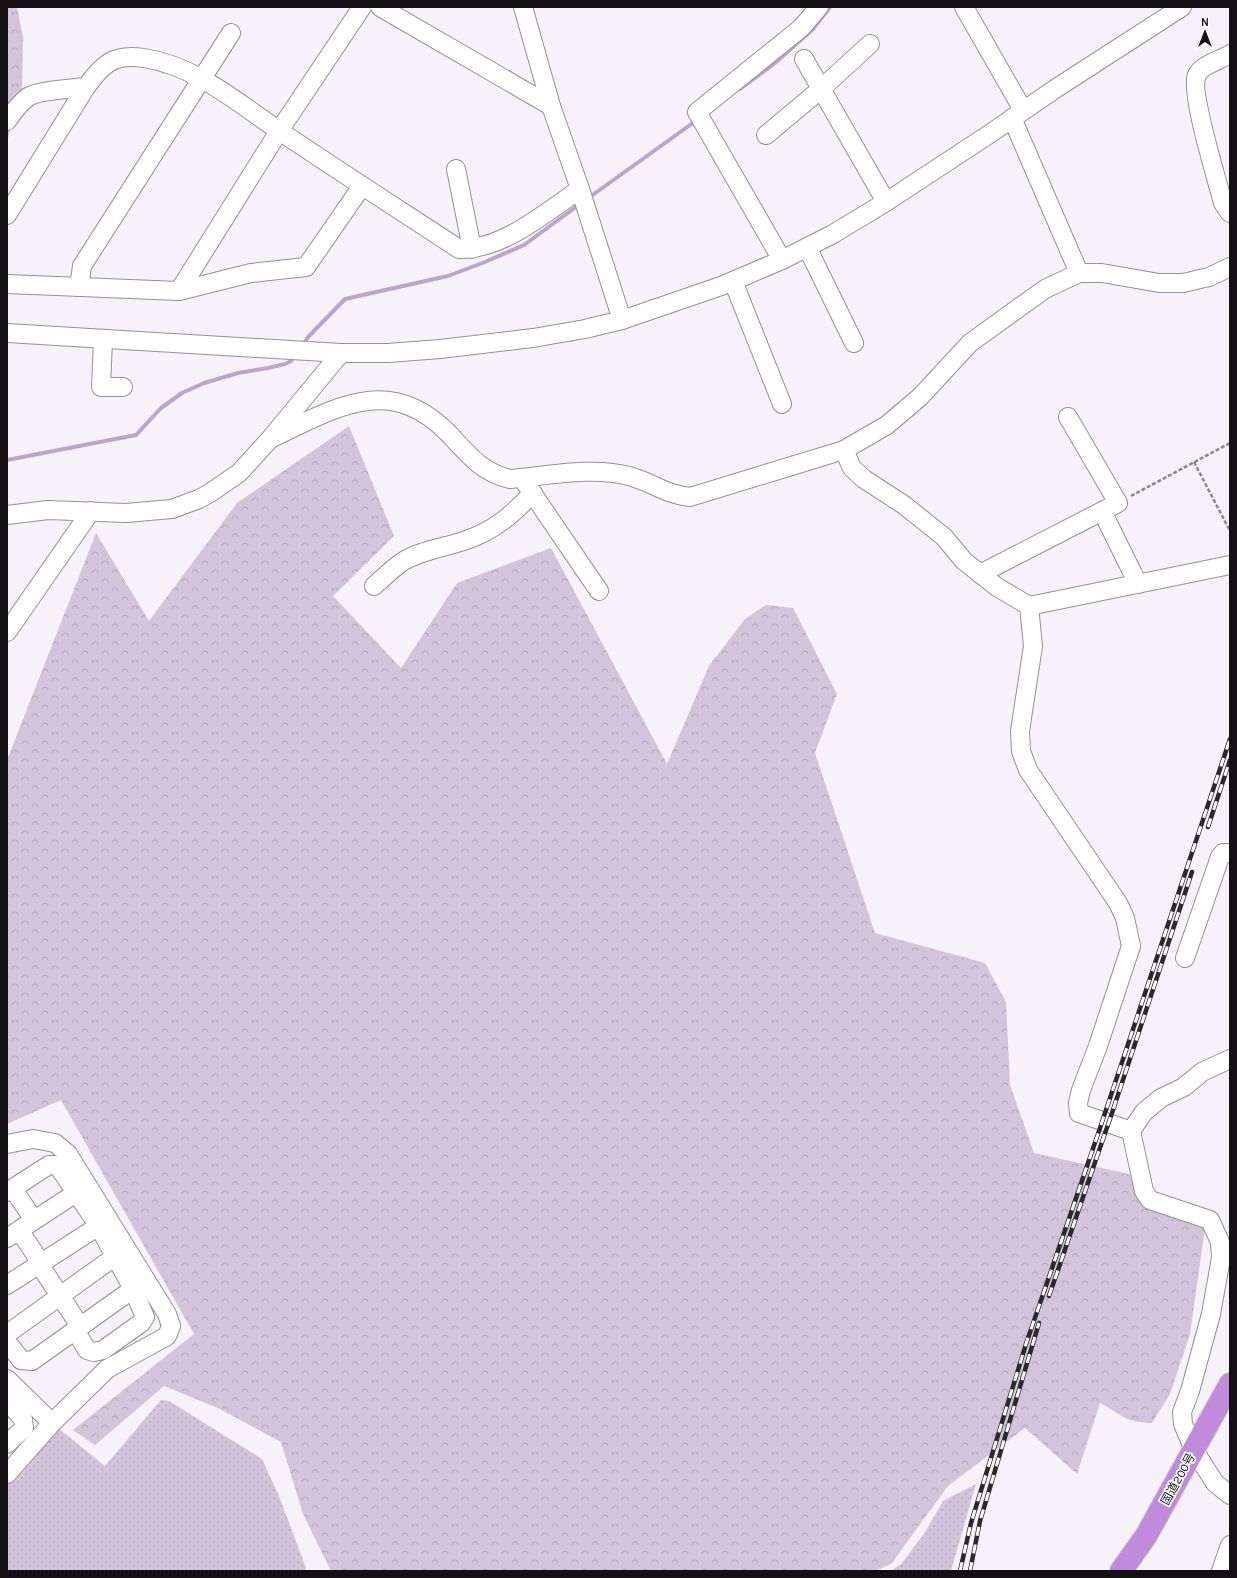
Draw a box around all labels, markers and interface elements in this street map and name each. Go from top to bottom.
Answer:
north arrow [1185,12,1225,52]
text: N [1201,16,1209,29]
street label: 国道200号 [1158,1451,1198,1507]

